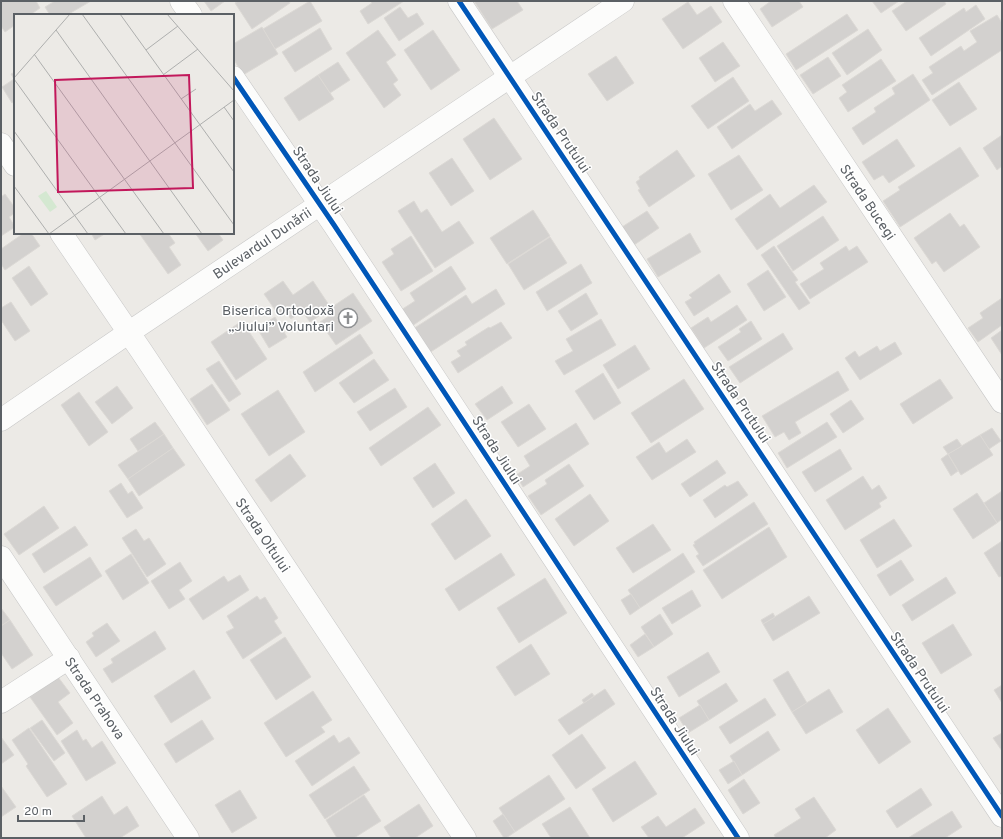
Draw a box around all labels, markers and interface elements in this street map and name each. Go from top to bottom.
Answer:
inset map [14,14,234,234]
street label: Strada Prutului [526,89,593,177]
street label: Strada Jiului [288,144,346,218]
street label: Strada Bucegi [835,162,898,244]
street label: Bulevardul Dunării [210,205,315,284]
place label: Biserica Ortodoxă „Jiului” Voluntari [222,303,334,336]
church icon: Biserica Ortodoxă „Jiului” Voluntari [337,307,359,329]
street label: Strada Prutului [706,359,773,447]
street label: Strada Jiului [467,413,524,488]
street label: Strada Oltului [231,495,293,576]
street label: Strada Prutului [885,629,952,717]
street label: Strada Prahova [60,654,128,743]
street label: Strada Jiului [645,684,702,759]
scale bar [18,797,84,823]
text: 20 m [24,804,52,820]

